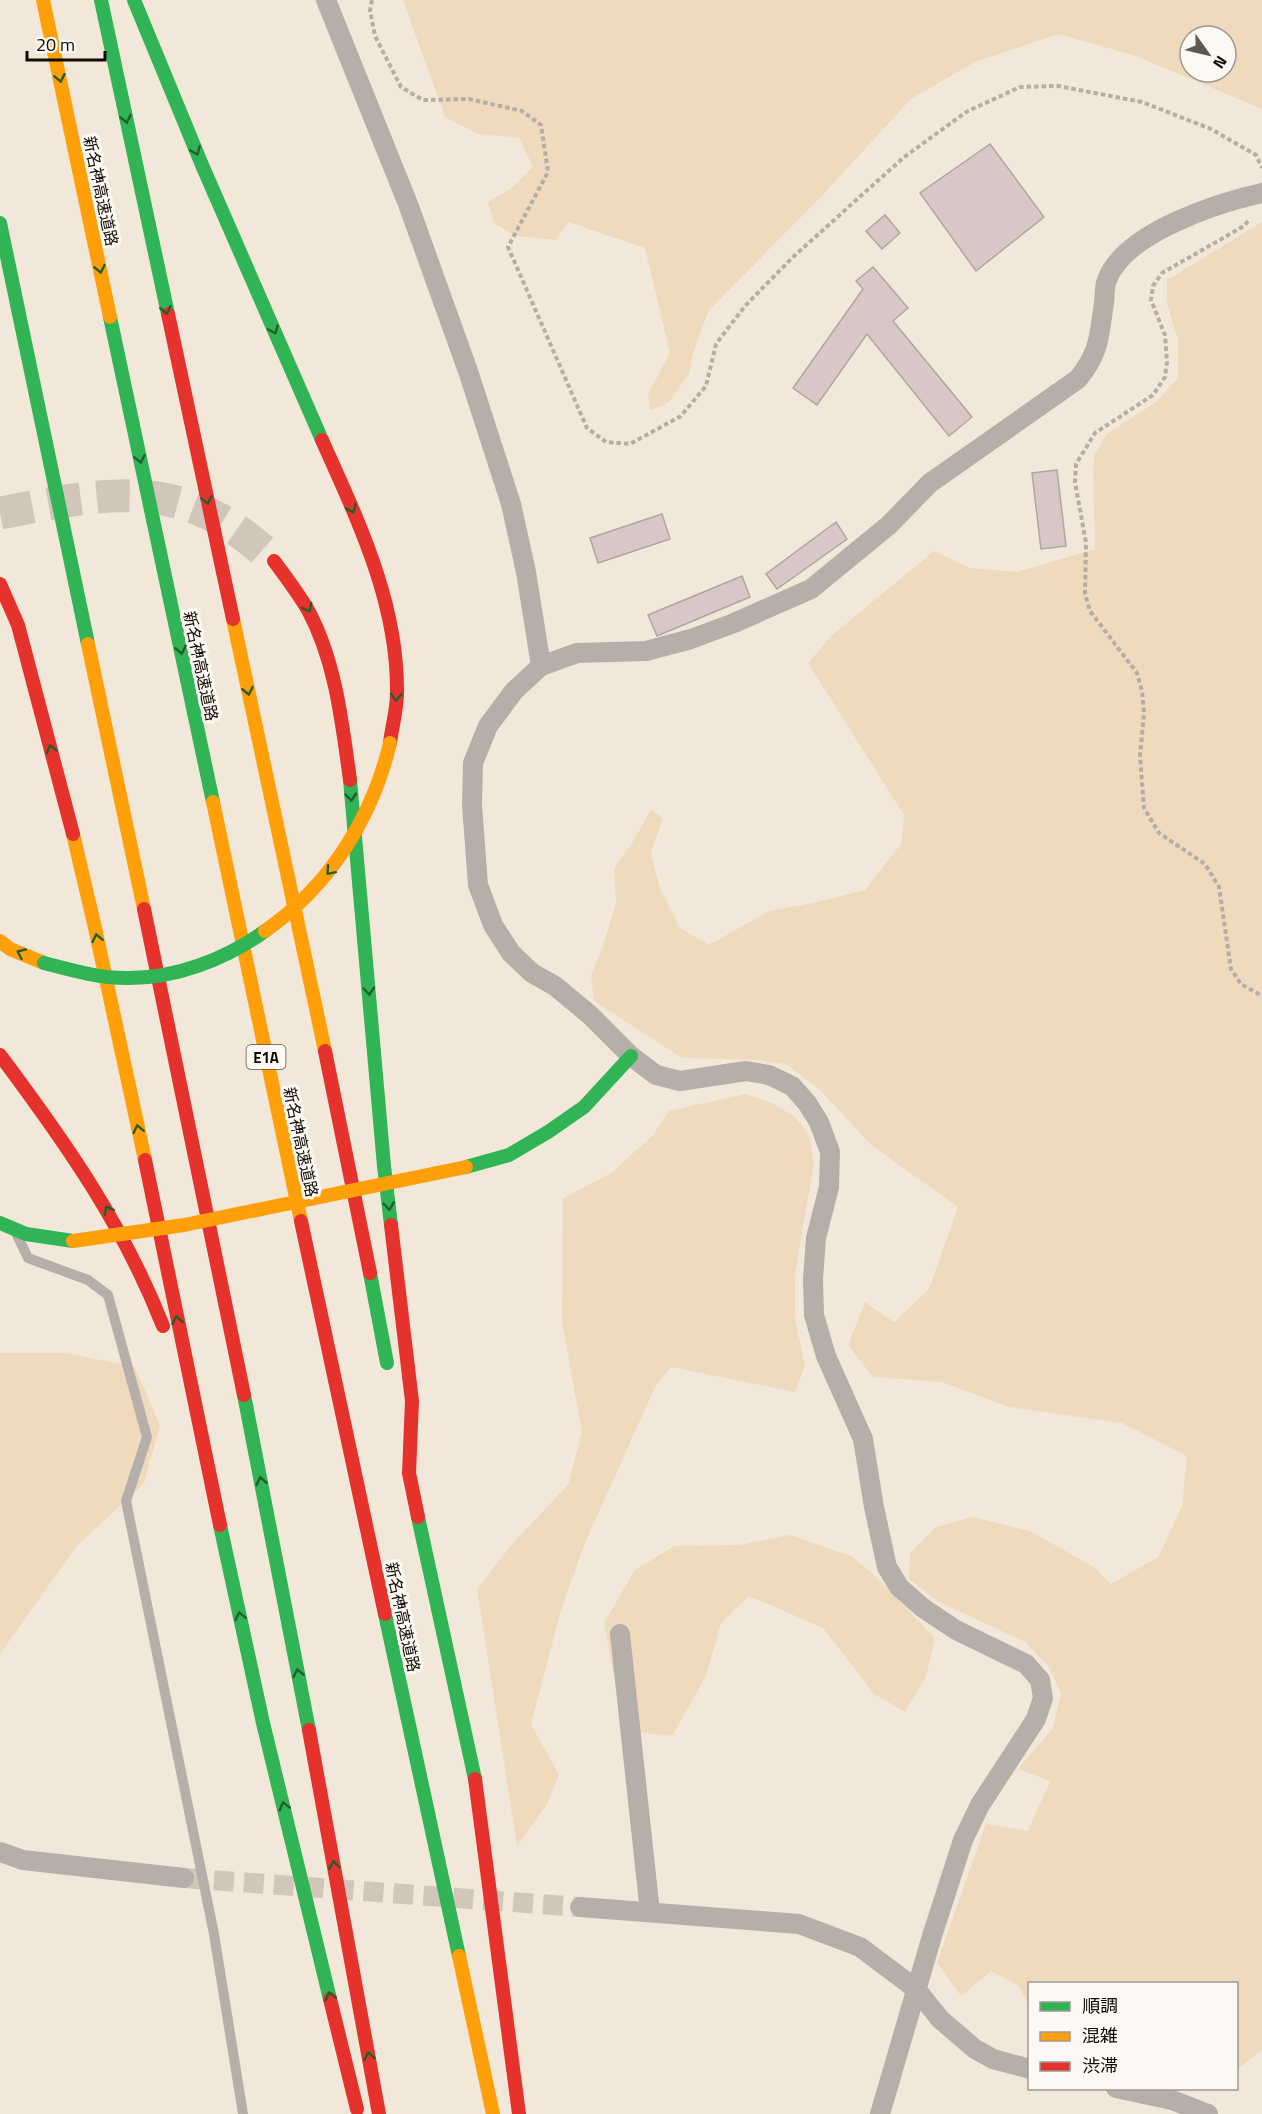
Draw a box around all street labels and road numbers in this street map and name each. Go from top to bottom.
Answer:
street label: 新名神高速道路 [78,134,124,248]
street label: 新名神高速道路 [178,609,224,723]
road number: E1A [246,1045,286,1069]
street label: 新名神高速道路 [278,1085,324,1199]
street label: 新名神高速道路 [380,1560,426,1674]

